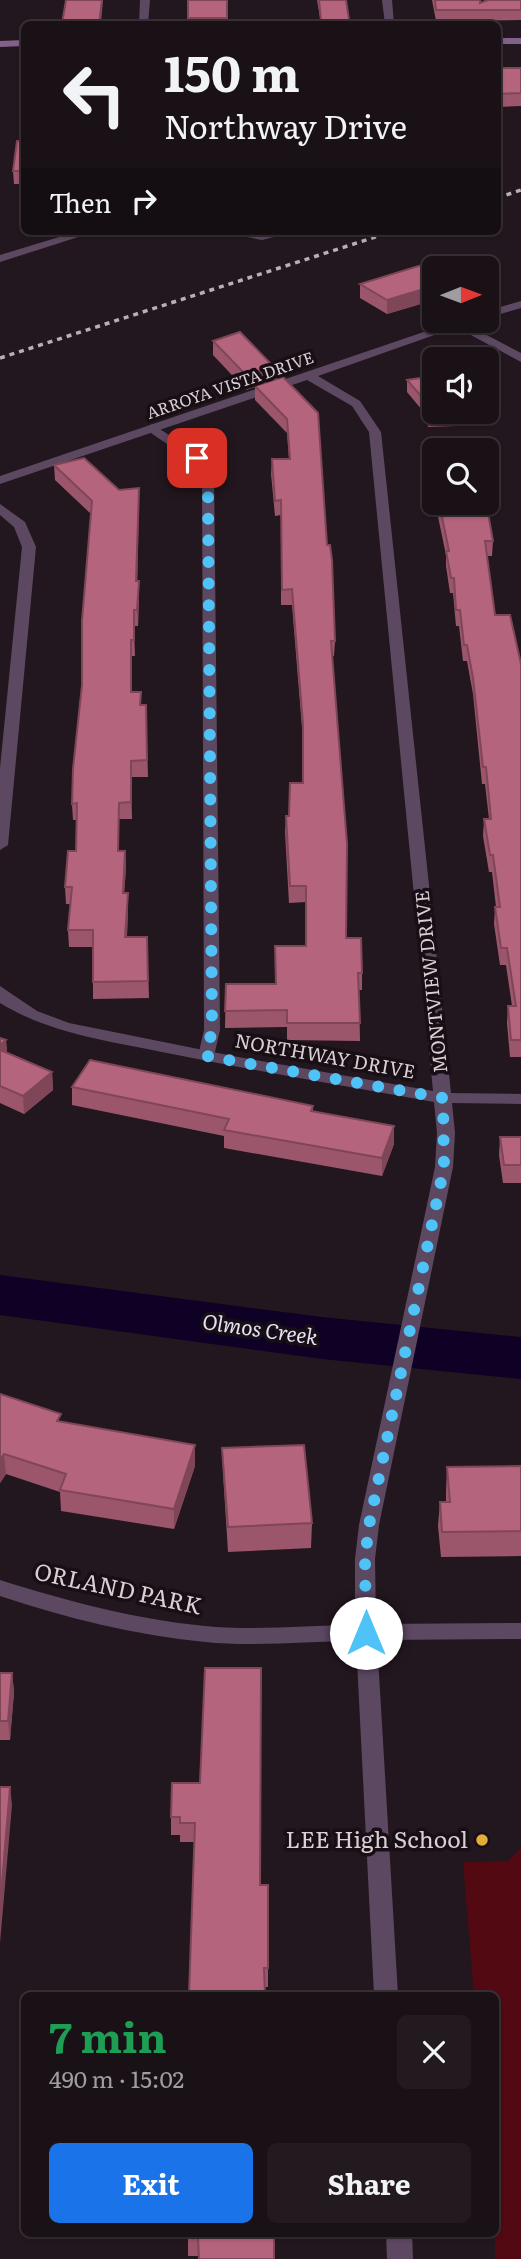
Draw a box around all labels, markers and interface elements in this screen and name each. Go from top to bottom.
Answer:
text: 150 m [164,34,300,107]
icon: left [49,49,140,140]
text: Northway Drive [164,101,407,149]
text: Then [49,182,111,221]
icon: right [125,182,163,220]
north arrow [422,256,499,332]
map controls [422,256,499,515]
street label: ARROYA VISTA DRIVE [143,344,317,424]
button: sound [422,347,499,424]
pin [167,428,227,488]
button: search [422,438,499,515]
icon: arrive [178,439,216,477]
street label: MONTVIEW DRIVE [406,889,454,1075]
street label: NORTHWAY DRIVE [233,1025,417,1085]
water label: Olmos Creek [201,1304,321,1351]
street label: ORLAND PARK [31,1553,205,1621]
position arrow [329,1596,403,1670]
place label: LEE High School [286,1821,468,1855]
marker: LEE High School [474,1832,490,1848]
text: 7 min [49,2004,167,2066]
button: close [397,2015,471,2089]
text: 490 m · 15:02 [49,2061,184,2095]
button: Exit [49,2143,253,2223]
button: Share [267,2143,471,2223]

